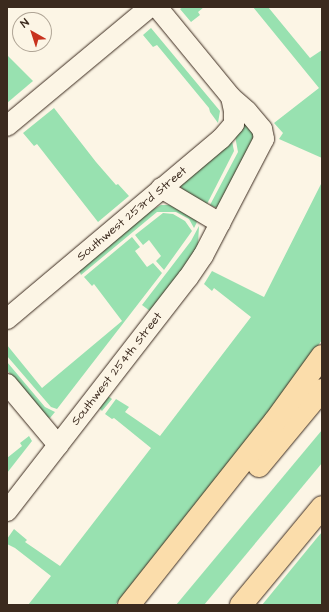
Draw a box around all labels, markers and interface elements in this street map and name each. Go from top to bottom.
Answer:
north arrow [12,12,52,52]
text: N [17,15,32,31]
street label: Southwest 253rd Street [74,164,190,264]
street label: Southwest 254th Street [68,310,166,428]

